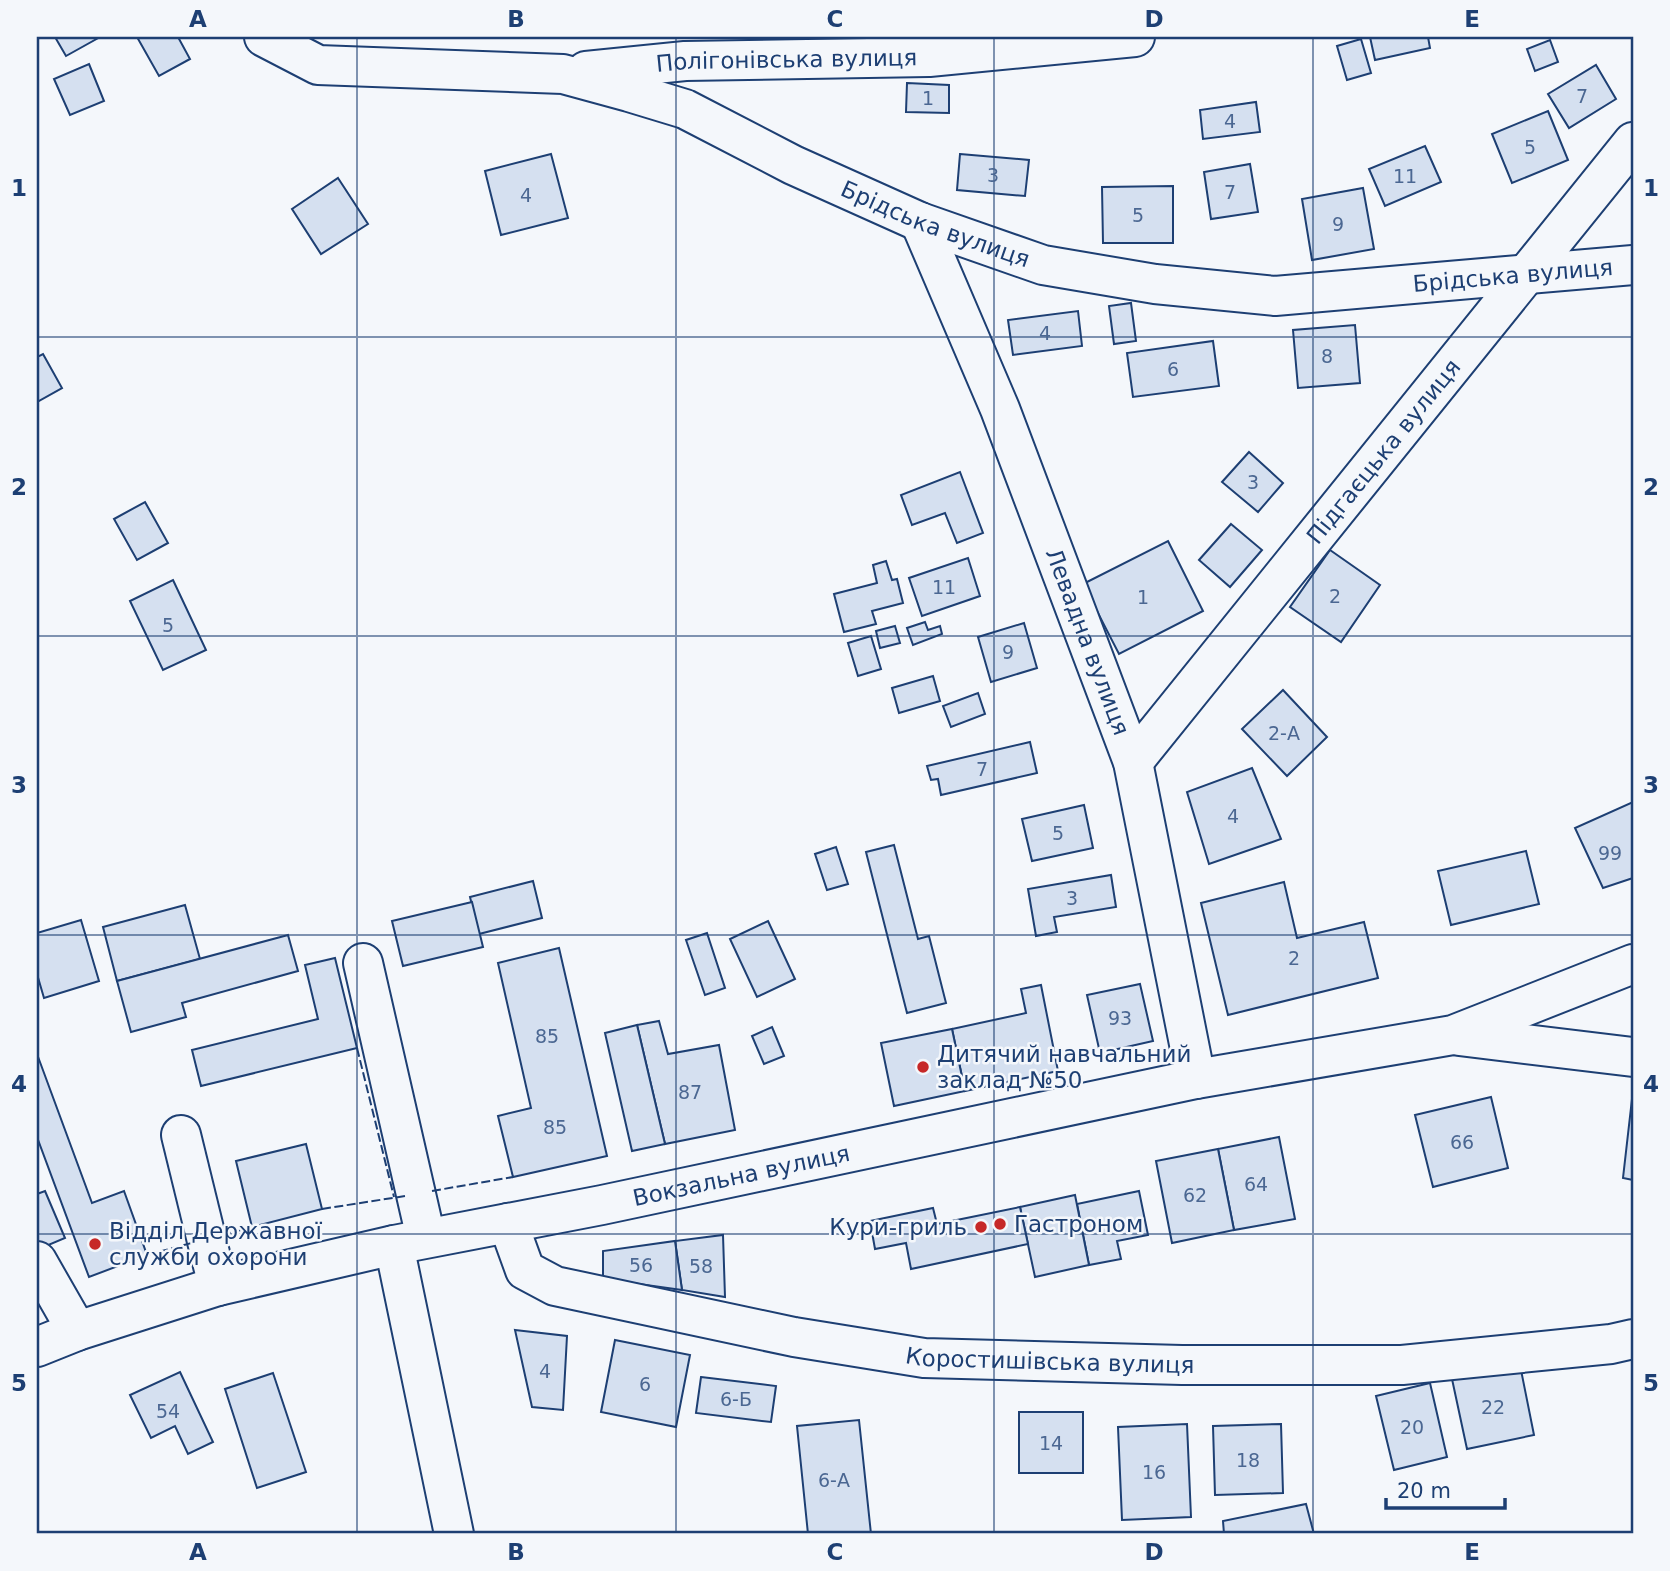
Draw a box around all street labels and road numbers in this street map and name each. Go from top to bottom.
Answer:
street label: Полігонівська вулиця [655,44,917,77]
street label: Брідська вулиця [837,175,1033,272]
street label: Брідська вулиця [1412,254,1614,297]
street label: Підгаєцька вулиця [1301,354,1466,549]
street label: Левадна вулиця [1041,544,1135,739]
street label: Вокзальна вулиця [630,1140,852,1211]
street label: Коростишівська вулиця [904,1342,1194,1378]

